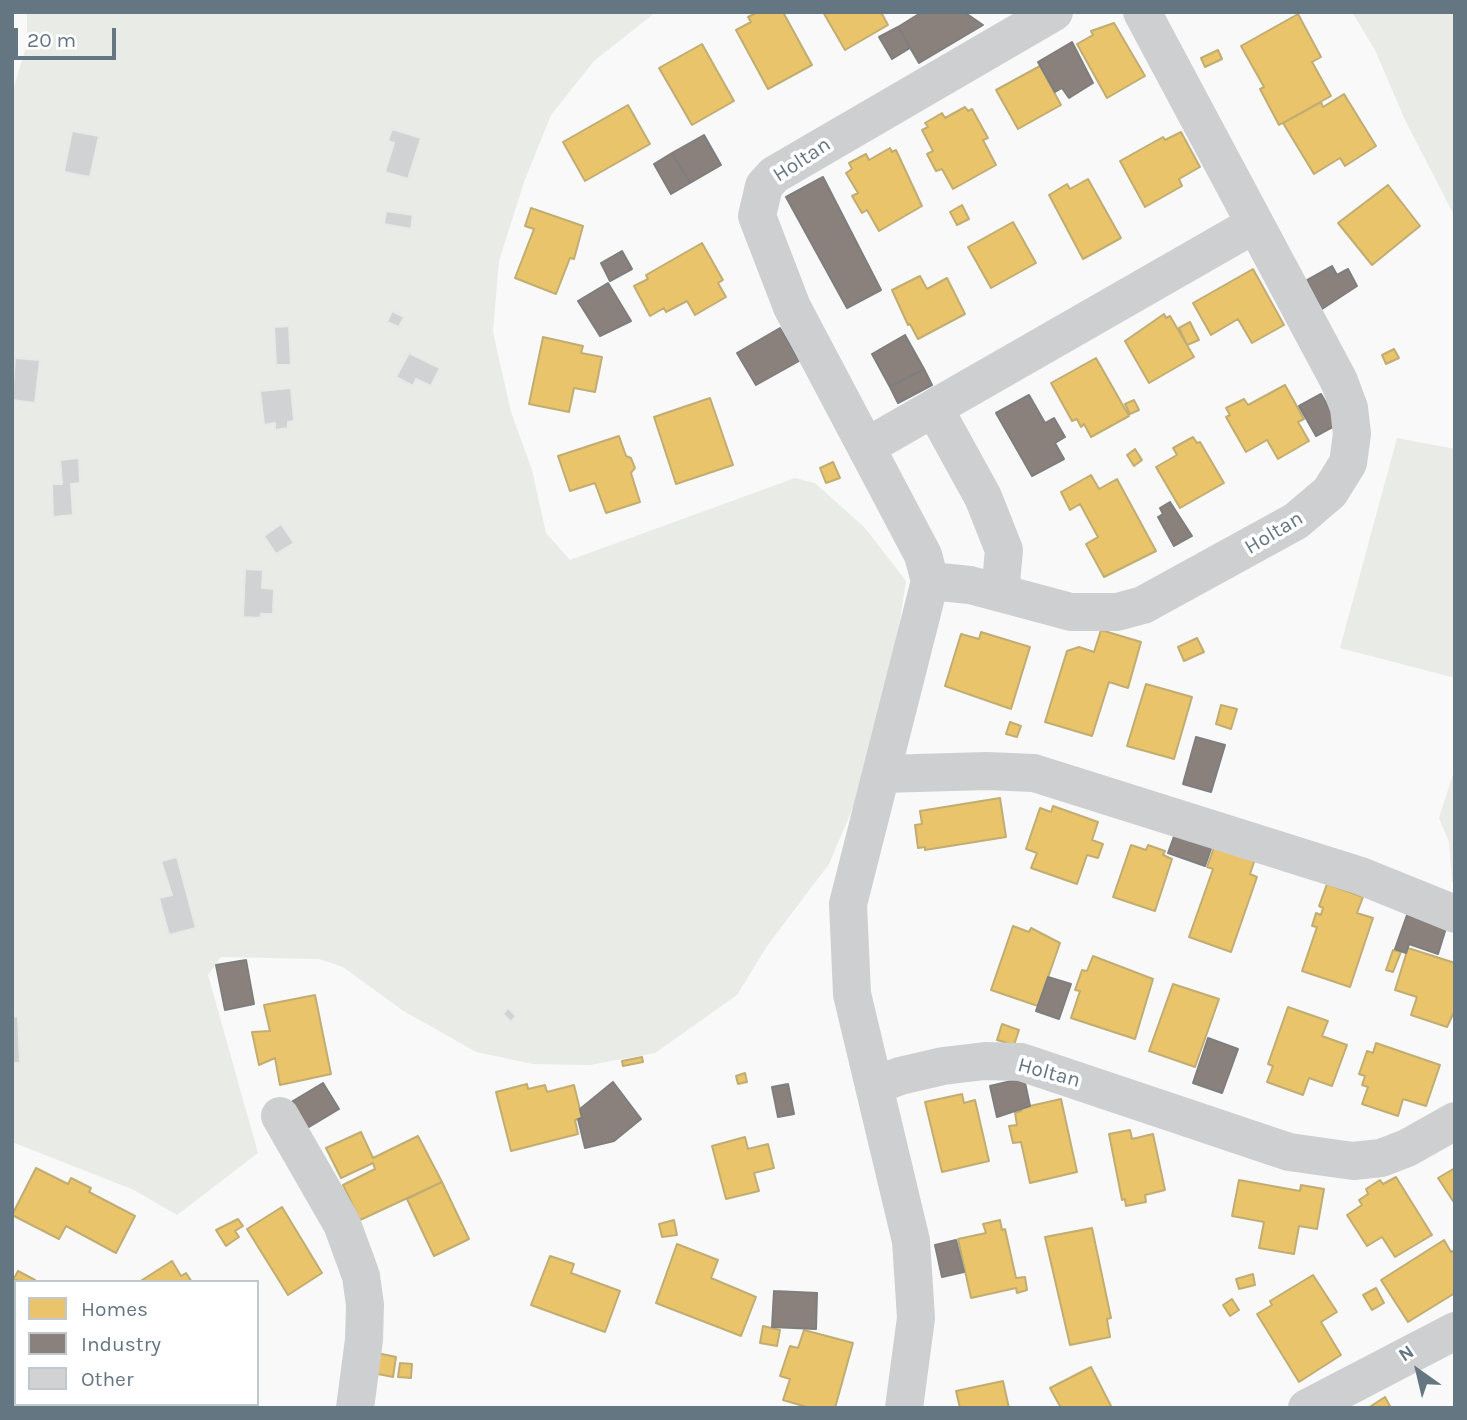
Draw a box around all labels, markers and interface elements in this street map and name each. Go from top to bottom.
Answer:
scale bar [18,14,119,58]
text: 20 m [27,28,76,52]
street label: Holtan [768,132,836,188]
street label: Holtan [1240,506,1308,560]
street label: Holtan [1015,1053,1083,1093]
legend [14,1280,259,1406]
text: Homes [81,1297,148,1321]
text: Industry [81,1332,161,1356]
north arrow [1383,1336,1453,1406]
text: N [1394,1341,1418,1367]
text: Other [81,1367,134,1391]

